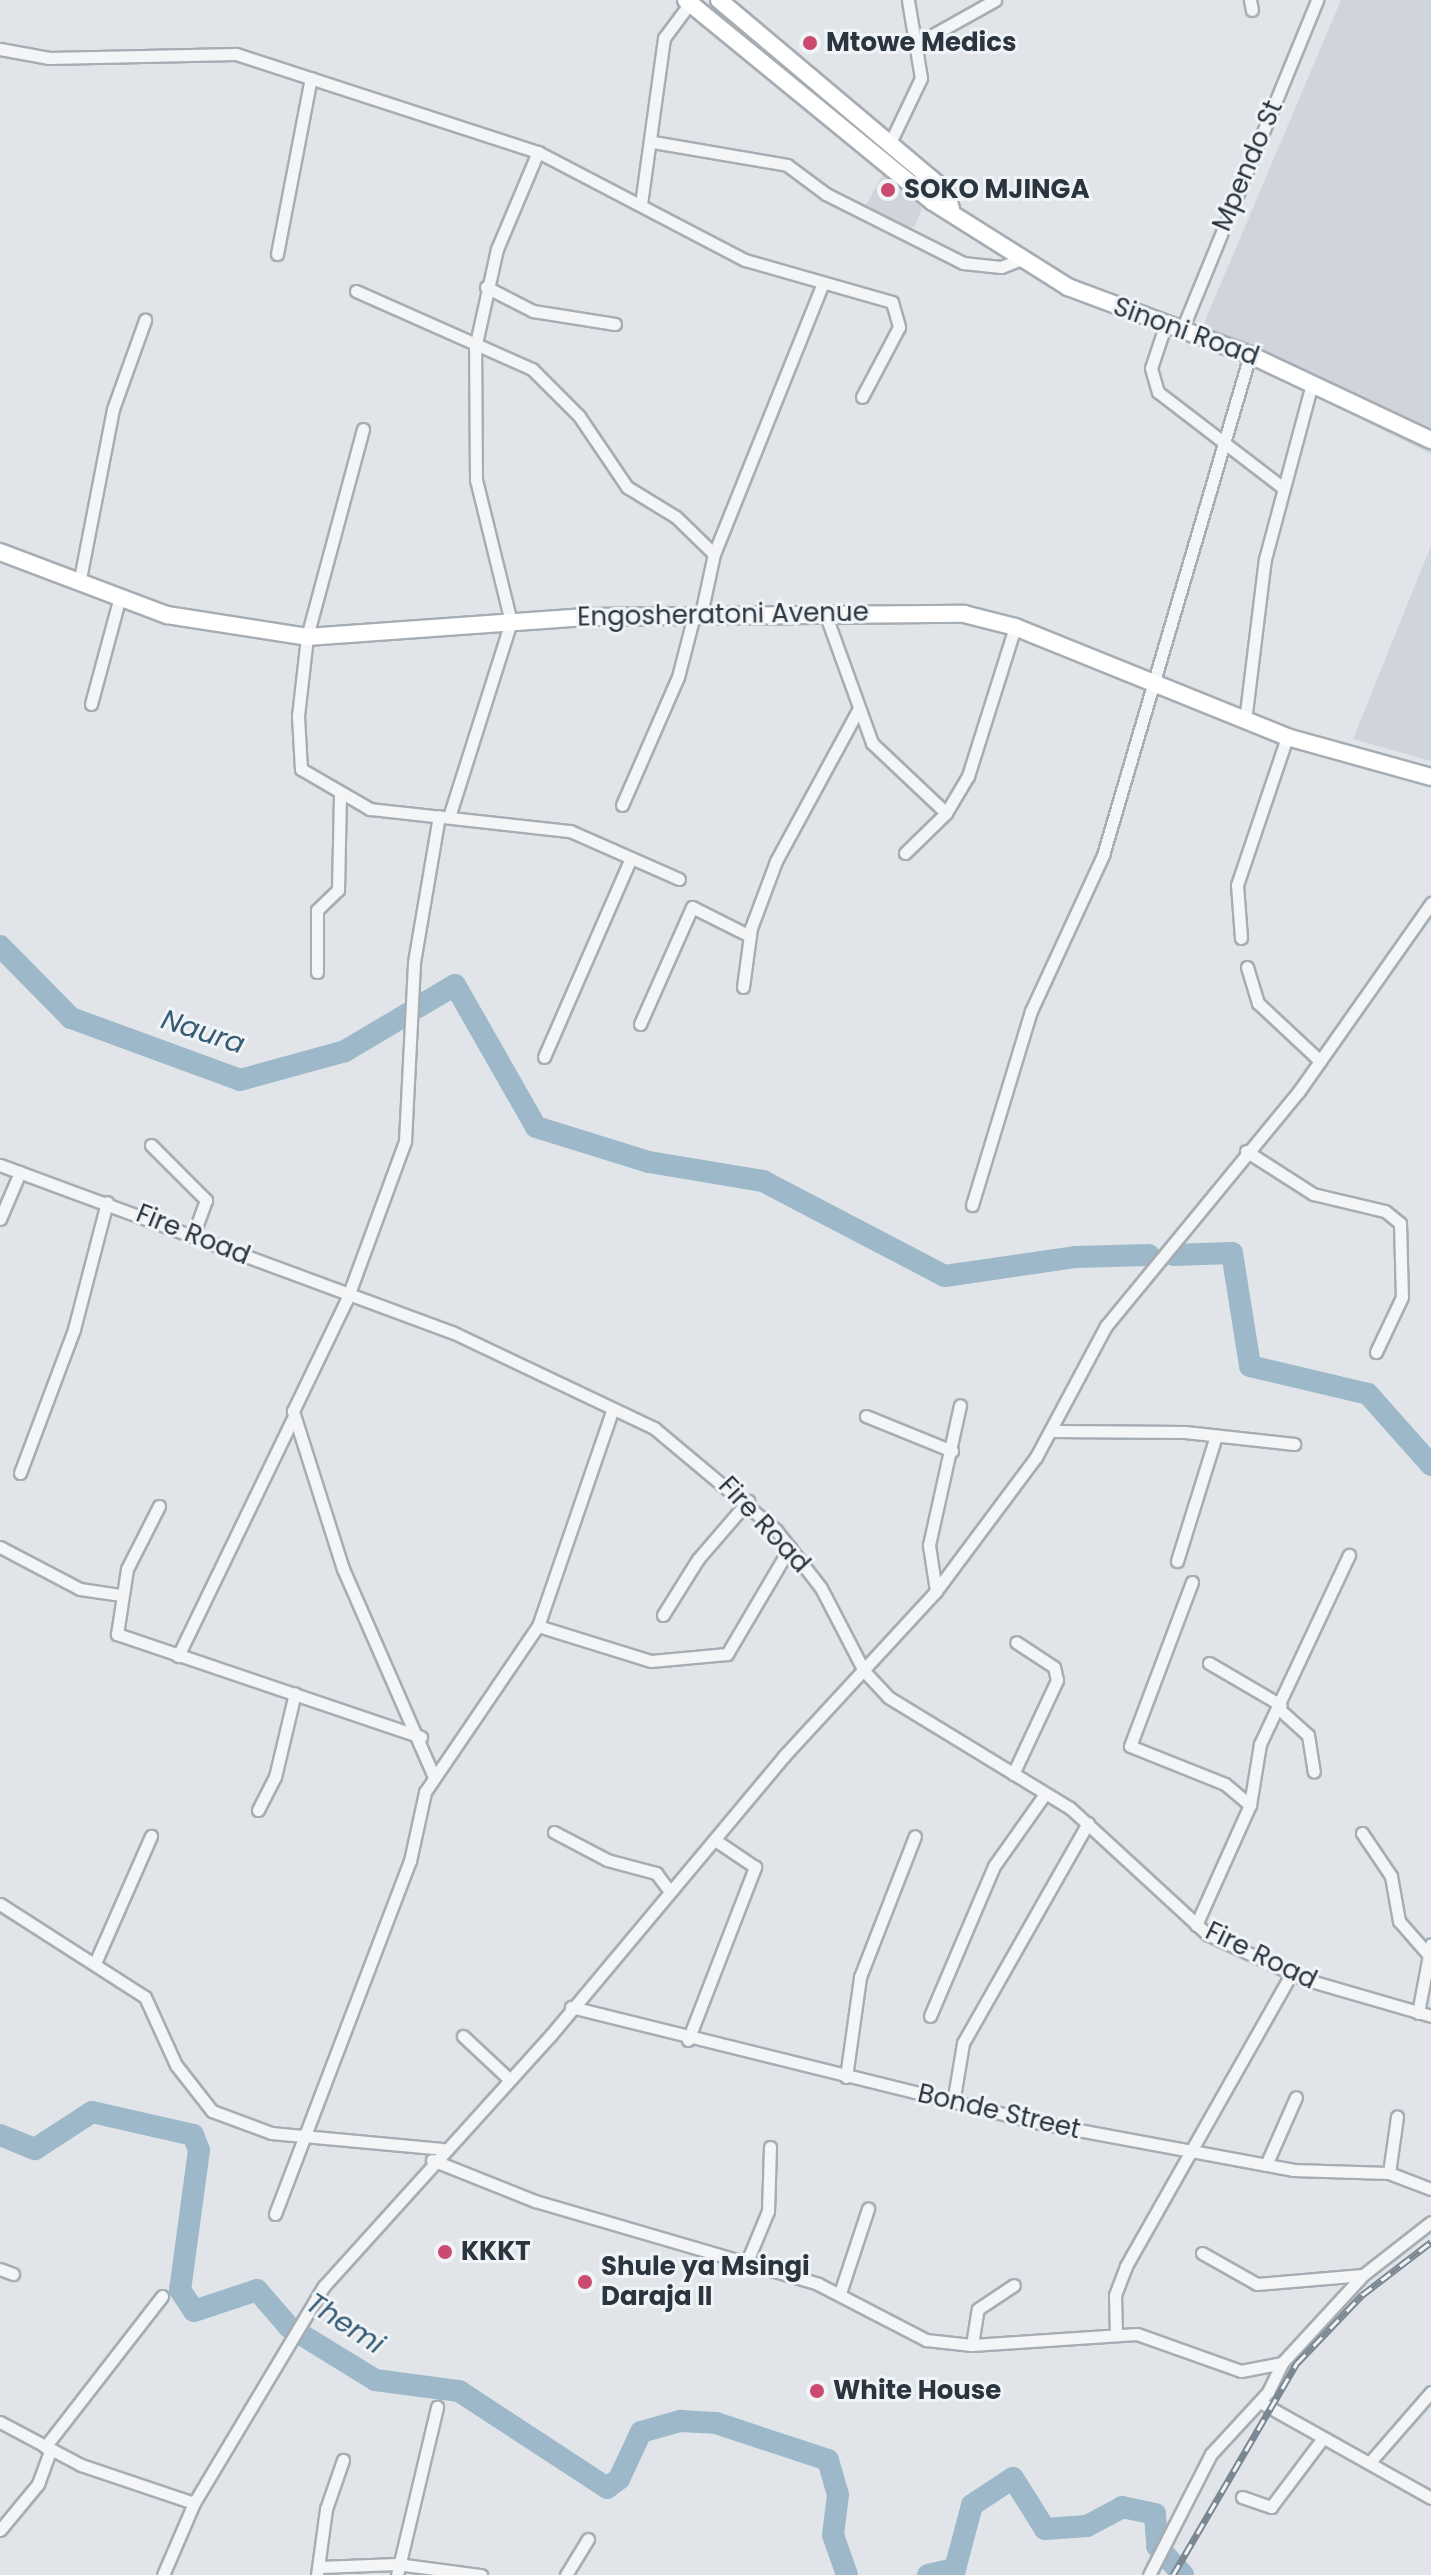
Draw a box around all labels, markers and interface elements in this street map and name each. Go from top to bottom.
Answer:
place label: Mtowe Medics [826,27,1016,59]
marker: Mtowe Medics [801,34,819,52]
street label: Mpendo St [1207,96,1289,236]
place label: SOKO MJINGA [904,174,1090,206]
marker: SOKO MJINGA [879,181,897,199]
street label: Sinoni Road [1109,291,1263,373]
street label: Engosheratoni Avenue [577,597,869,633]
water label: Naura [157,1003,249,1061]
street label: Fire Road [132,1198,254,1272]
street label: Fire Road [712,1471,816,1579]
street label: Fire Road [1200,1916,1322,1996]
street label: Bonde Street [915,2078,1083,2146]
place label: KKKT [461,2236,531,2268]
marker: KKKT [436,2243,454,2261]
place label: Shule ya Msingi Daraja II [601,2251,810,2312]
marker: Shule ya Msingi Daraja II [576,2273,594,2291]
water label: Themi [300,2286,390,2362]
place label: White House [833,2375,1001,2407]
marker: White House [808,2382,826,2400]

